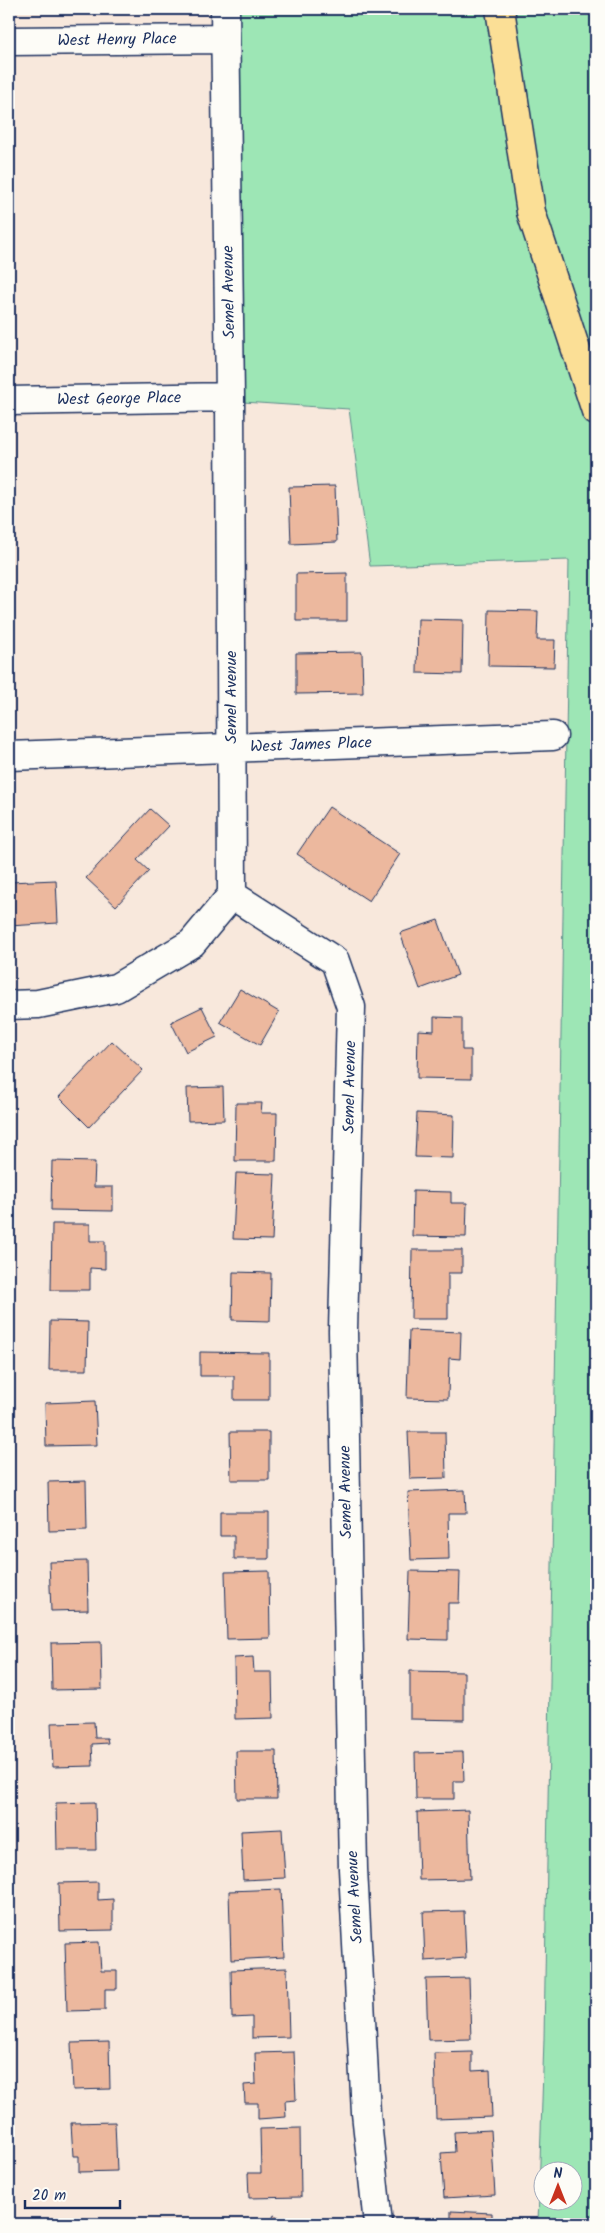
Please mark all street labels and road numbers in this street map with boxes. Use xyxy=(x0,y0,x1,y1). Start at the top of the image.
street label: West Henry Place xyxy=(57,26,177,54)
street label: Semel Avenue xyxy=(216,245,242,339)
street label: West George Place xyxy=(57,385,181,413)
street label: Semel Avenue xyxy=(219,650,244,744)
street label: West James Place xyxy=(250,730,372,760)
street label: Semel Avenue xyxy=(337,1040,363,1134)
street label: Semel Avenue xyxy=(333,1445,359,1539)
street label: Semel Avenue xyxy=(340,1850,370,1944)

